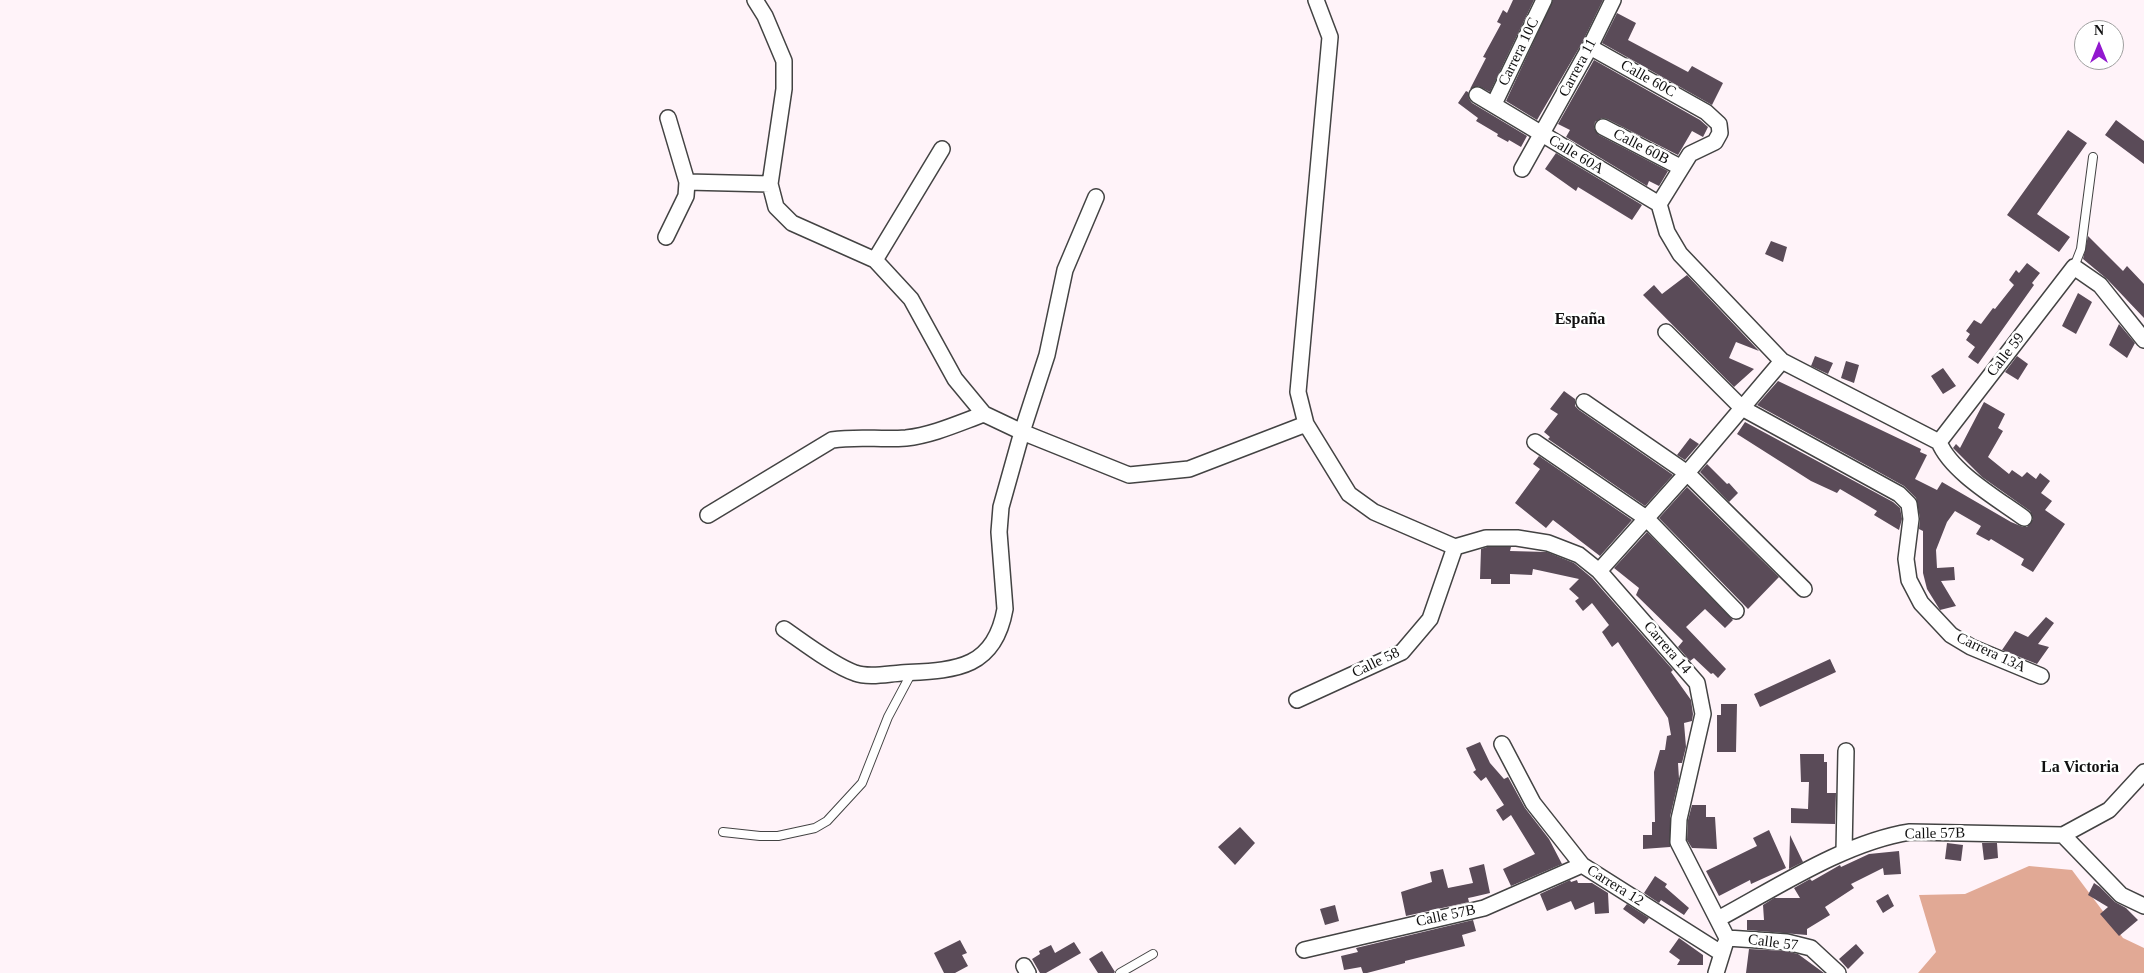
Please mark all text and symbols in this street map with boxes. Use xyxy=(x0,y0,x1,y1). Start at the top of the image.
street label: Carrera 10C xyxy=(1495,15,1543,89)
north arrow xyxy=(2074,20,2124,70)
text: N xyxy=(2094,23,2104,38)
street label: Carrera 11 xyxy=(1555,36,1601,100)
street label: Calle 60C xyxy=(1617,56,1679,102)
street label: Calle 60B xyxy=(1610,125,1672,169)
street label: Calle 60A xyxy=(1545,132,1607,178)
district label: España xyxy=(1555,310,1605,330)
street label: Calle 59 xyxy=(1983,330,2029,380)
street label: Carrera 14 xyxy=(1639,618,1695,678)
street label: Carrera 13A xyxy=(1953,629,2029,677)
street label: Calle 58 xyxy=(1349,644,1403,682)
district label: La Victoria xyxy=(2041,758,2119,778)
street label: Calle 57B xyxy=(1905,824,1965,844)
street label: Carrera 12 xyxy=(1583,861,1647,911)
street label: Calle 57B xyxy=(1415,901,1477,931)
street label: Calle 57 xyxy=(1747,931,1799,955)

